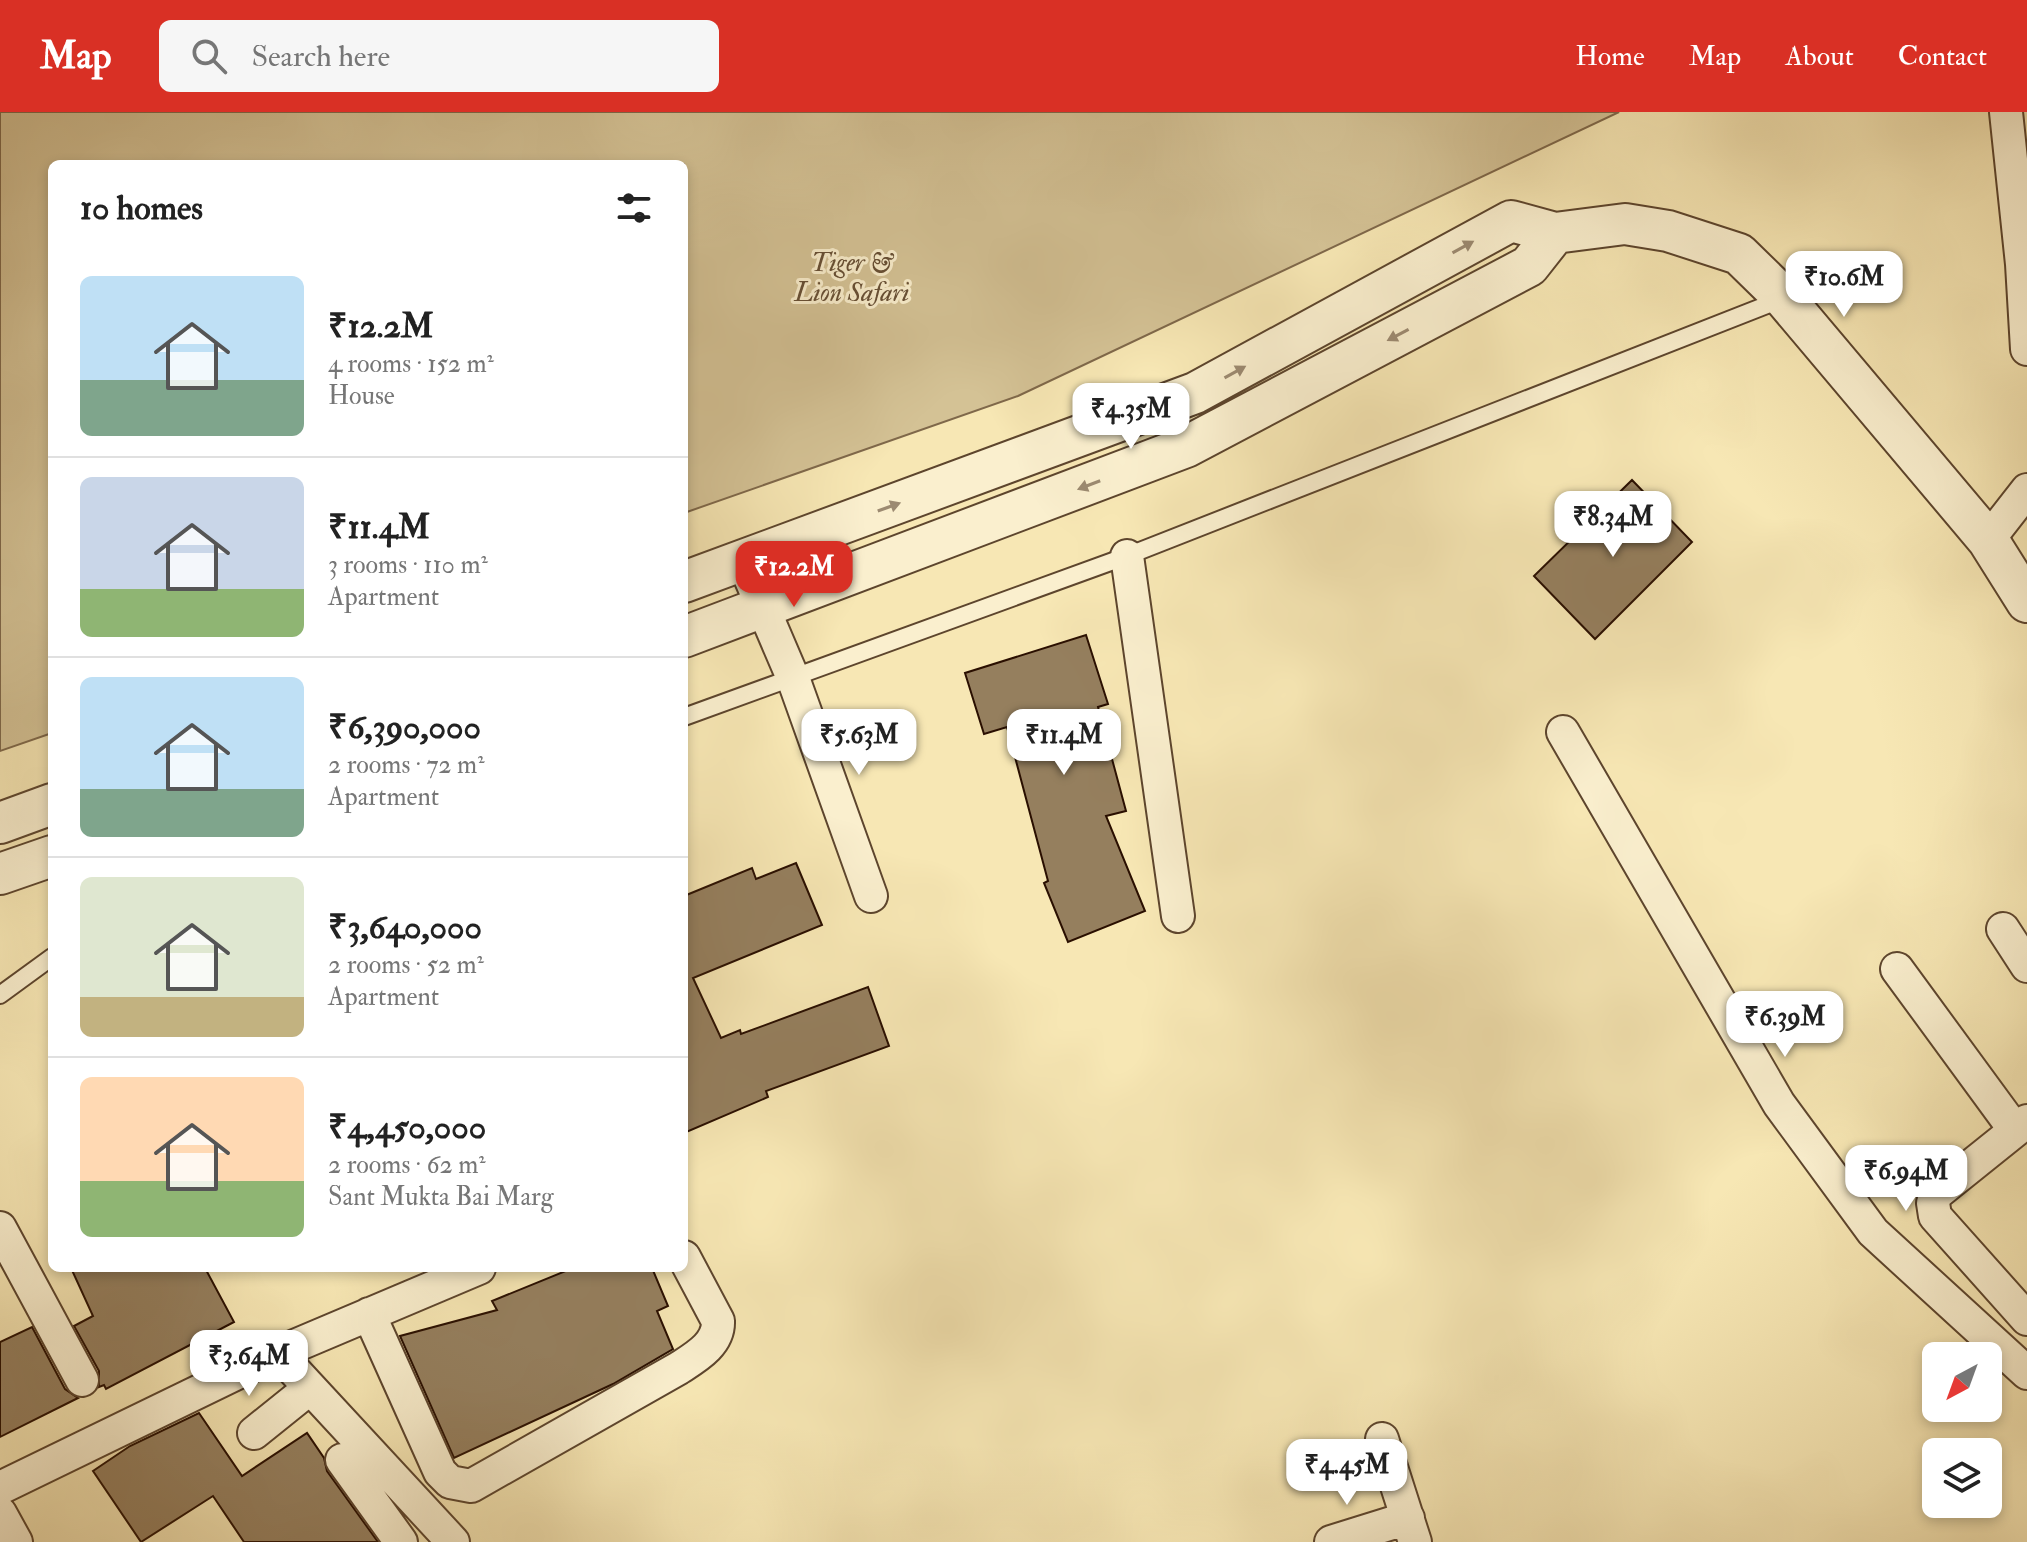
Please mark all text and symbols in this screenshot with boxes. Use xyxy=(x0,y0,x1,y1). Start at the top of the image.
search box xyxy=(159,20,719,92)
text: Map xyxy=(40,32,111,80)
icon: search xyxy=(187,34,231,78)
text: Search here xyxy=(251,38,390,75)
text: Home xyxy=(1575,39,1645,74)
text: Map xyxy=(1689,39,1741,74)
text: About xyxy=(1785,39,1854,74)
text: Contact xyxy=(1898,39,1987,74)
icon: filters xyxy=(612,186,656,230)
text: 10 homes xyxy=(80,187,203,230)
one-way arrow xyxy=(1452,240,1474,254)
park label: Tiger & Lion Safari xyxy=(794,247,909,309)
pin: ₹10.6M xyxy=(1779,251,1909,319)
text: ₹10.6M xyxy=(1804,261,1884,293)
text: ₹12.2M xyxy=(328,305,434,348)
icon: home xyxy=(144,308,240,404)
one-way arrow xyxy=(1387,328,1409,342)
text: 4 rooms · 152 m² xyxy=(328,348,494,380)
one-way arrow xyxy=(1223,365,1246,378)
text: House xyxy=(328,380,395,412)
pin: ₹4.35M xyxy=(1066,383,1196,451)
text: ₹4.35M xyxy=(1090,393,1172,425)
one-way arrow xyxy=(1077,479,1101,492)
pin: ₹8.34M xyxy=(1548,491,1678,559)
one-way arrow xyxy=(877,500,901,513)
text: ₹8.34M xyxy=(1572,501,1654,533)
text: ₹11.4M xyxy=(328,506,430,549)
icon: home xyxy=(144,509,240,605)
pin: ₹12.2M xyxy=(729,541,859,609)
text: 3 rooms · 110 m² xyxy=(328,549,488,581)
text: ₹12.2M xyxy=(754,551,834,583)
text: Apartment xyxy=(328,581,439,613)
text: ₹6,390,000 xyxy=(328,706,481,749)
icon: home xyxy=(144,709,240,805)
pin: ₹5.63M xyxy=(794,709,924,777)
pin: ₹11.4M xyxy=(999,709,1129,777)
text: ₹5.63M xyxy=(819,719,899,751)
text: ₹11.4M xyxy=(1025,719,1103,751)
text: 2 rooms · 72 m² xyxy=(328,749,485,781)
text: Apartment xyxy=(328,781,439,813)
text: ₹3,640,000 xyxy=(328,906,482,949)
icon: home xyxy=(144,909,240,1005)
text: 2 rooms · 52 m² xyxy=(328,949,484,981)
text: Apartment xyxy=(328,981,439,1013)
pin: ₹6.39M xyxy=(1720,991,1850,1059)
text: ₹6.39M xyxy=(1744,1001,1826,1033)
text: ₹4,450,000 xyxy=(328,1106,486,1149)
icon: home xyxy=(144,1109,240,1205)
pin: ₹6.94M xyxy=(1841,1145,1971,1213)
text: 2 rooms · 62 m² xyxy=(328,1149,486,1181)
text: ₹6.94M xyxy=(1863,1155,1949,1187)
text: Sant Mukta Bai Marg xyxy=(328,1181,553,1213)
pin: ₹3.64M xyxy=(184,1330,314,1398)
text: ₹3.64M xyxy=(208,1340,290,1372)
north arrow xyxy=(1922,1342,2002,1422)
map controls xyxy=(1922,1342,2002,1518)
button: layers xyxy=(1922,1438,2002,1518)
pin: ₹4.45M xyxy=(1282,1439,1412,1507)
text: ₹4.45M xyxy=(1304,1449,1390,1481)

